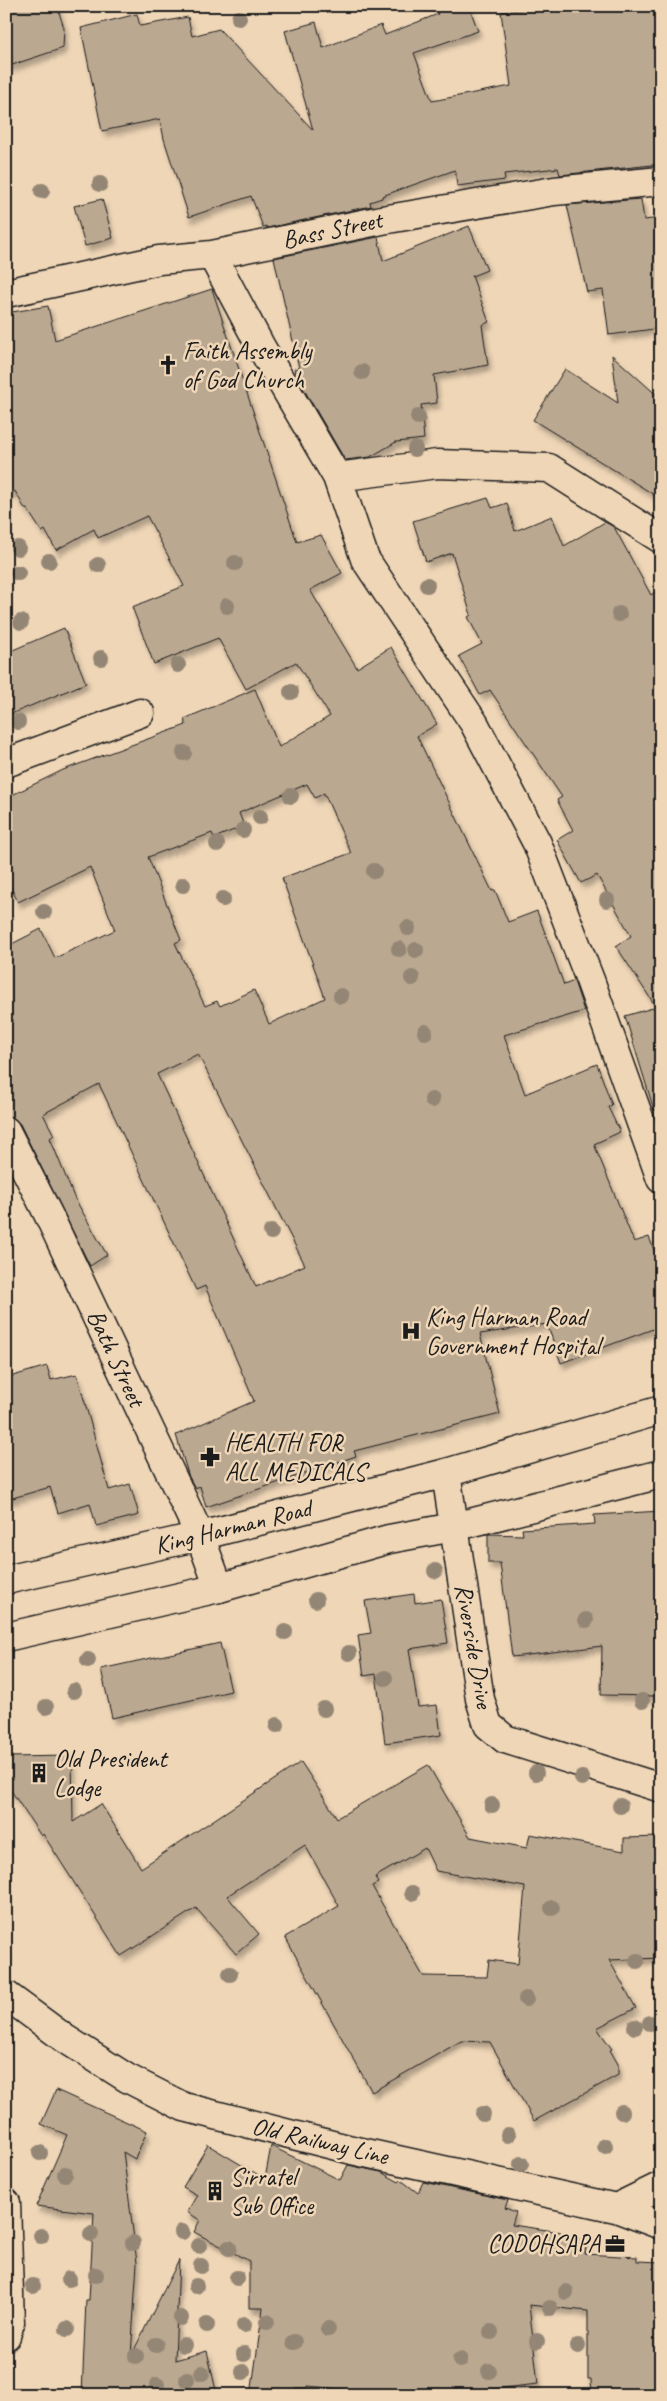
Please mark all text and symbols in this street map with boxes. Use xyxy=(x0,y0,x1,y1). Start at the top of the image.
street label: Bass Street xyxy=(279,203,387,256)
place label: Faith Assembly of God Church xyxy=(183,335,313,396)
church icon: Faith Assembly of God Church xyxy=(157,354,179,376)
place label: King Harman Road Government Hospital xyxy=(426,1301,605,1362)
street label: Bath Street xyxy=(80,1304,154,1414)
hospital icon: King Harman Road Government Hospital xyxy=(400,1320,422,1342)
place label: HEALTH FOR ALL MEDICALS xyxy=(225,1427,370,1488)
pharmacy icon: HEALTH FOR ALL MEDICALS xyxy=(199,1446,221,1468)
street label: King Harman Road xyxy=(151,1491,318,1562)
street label: Riverside Drive xyxy=(447,1581,501,1712)
place label: Old President Lodge xyxy=(54,1743,169,1804)
building icon: Old President Lodge xyxy=(28,1762,50,1784)
street label: Old Railway Line xyxy=(249,2110,393,2173)
place label: Sirratel Sub Office xyxy=(230,2161,315,2222)
building icon: Sirratel Sub Office xyxy=(204,2180,226,2202)
place label: CODOHSAPA xyxy=(488,2228,601,2260)
office icon: CODOHSAPA xyxy=(604,2233,626,2255)

